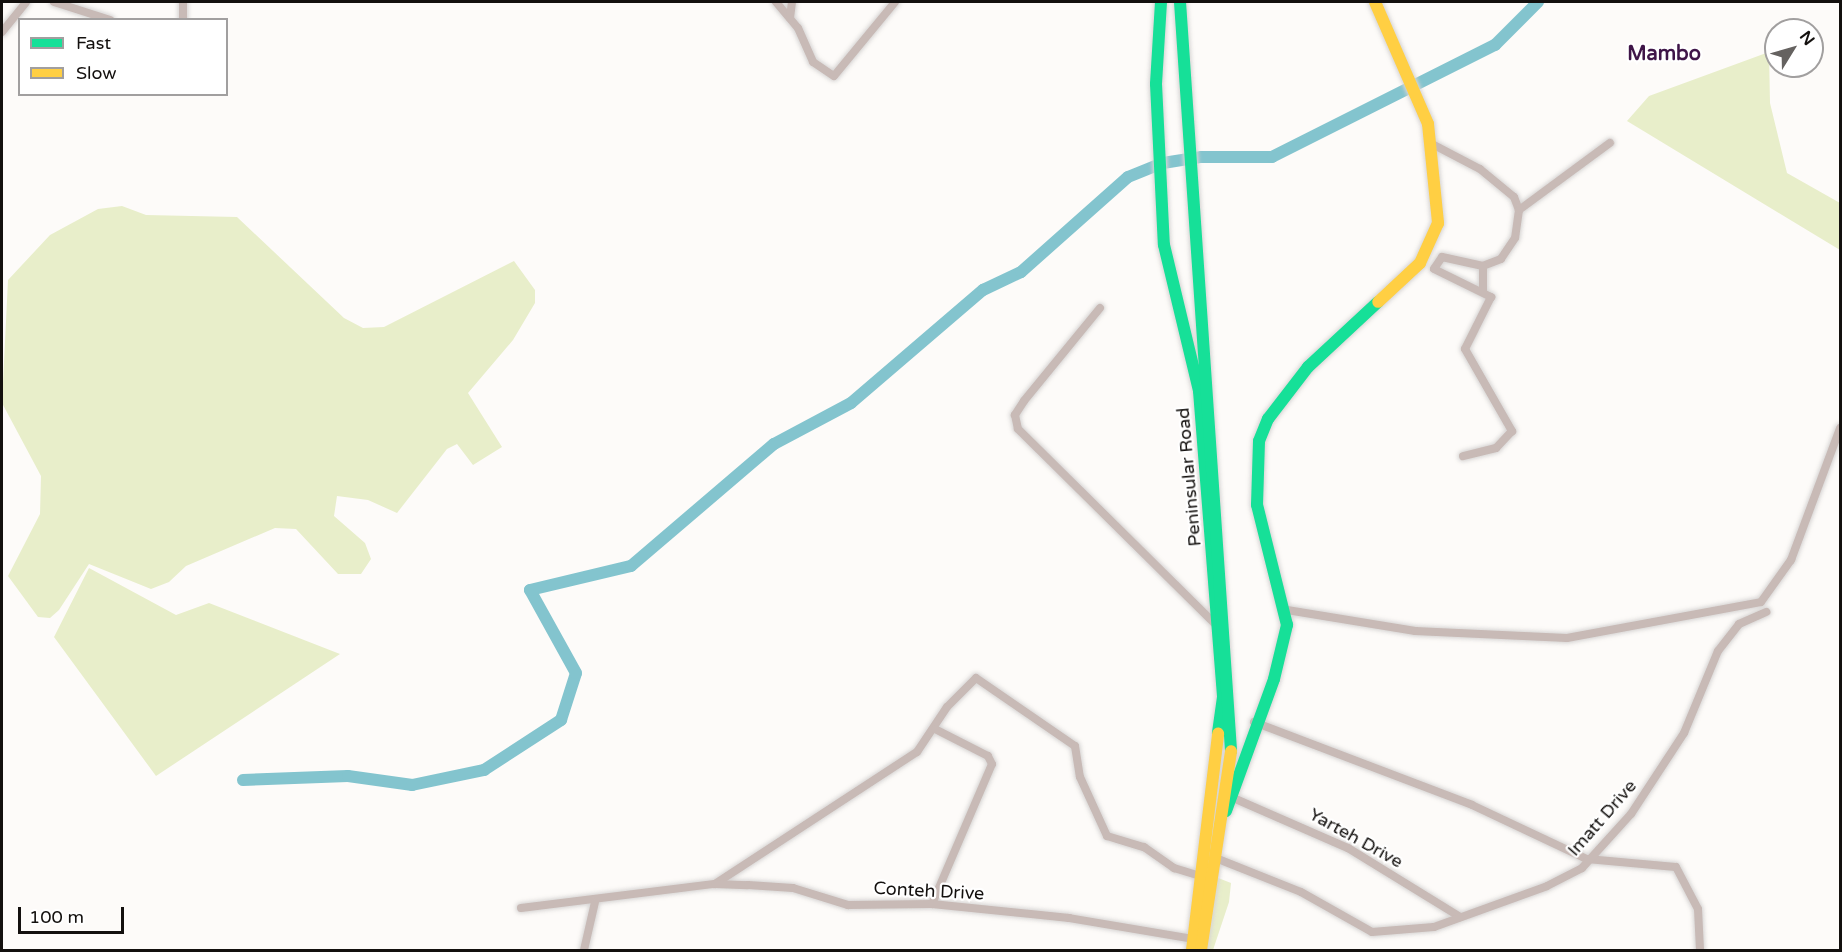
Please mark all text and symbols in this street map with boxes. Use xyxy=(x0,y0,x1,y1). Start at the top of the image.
legend xyxy=(18,18,228,96)
north arrow xyxy=(1764,18,1824,78)
text: N xyxy=(1795,27,1819,50)
text: Fast xyxy=(76,32,111,54)
district label: Mambo xyxy=(1627,42,1701,66)
text: Slow xyxy=(76,62,117,84)
street label: Peninsular Road xyxy=(1172,407,1206,547)
street label: Imatt Drive xyxy=(1563,775,1641,861)
street label: Yarteh Drive xyxy=(1305,803,1407,873)
street label: Conteh Drive xyxy=(873,877,985,905)
scale bar xyxy=(21,895,128,933)
text: 100 m xyxy=(29,906,84,928)

